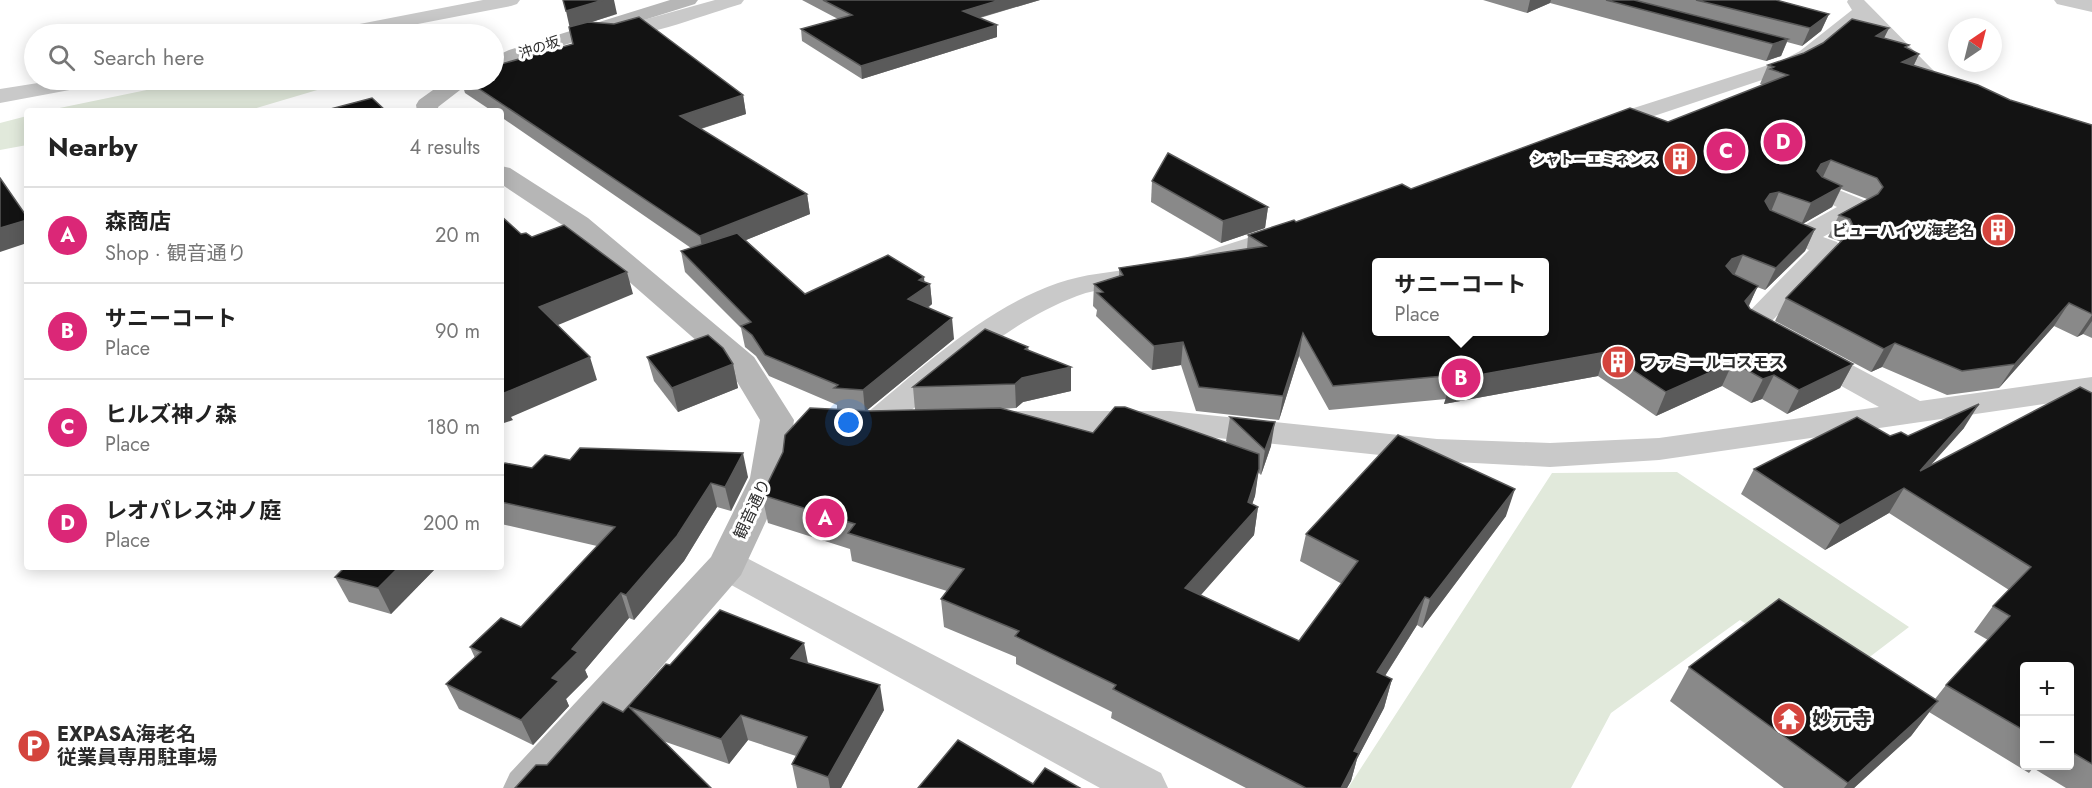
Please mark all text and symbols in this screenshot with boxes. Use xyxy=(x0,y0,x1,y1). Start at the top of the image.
north arrow xyxy=(1948,18,2002,72)
search box xyxy=(24,24,504,90)
street label: 沖の坂 xyxy=(516,31,562,63)
icon: search xyxy=(45,41,78,74)
text: Search here xyxy=(93,41,204,73)
pin: D xyxy=(1764,120,1802,164)
text: Nearby xyxy=(48,128,137,166)
pin: C xyxy=(1706,128,1746,174)
text: 4 results xyxy=(409,133,480,162)
building icon: シャトーエミネンス xyxy=(1662,141,1698,177)
place label: シャトーエミネンス xyxy=(1531,149,1657,169)
text: 森商店 xyxy=(105,205,171,237)
building icon: ビューハイツ海老名 xyxy=(1980,212,2016,248)
place label: ビューハイツ海老名 xyxy=(1832,219,1975,242)
text: A xyxy=(60,221,75,250)
text: 20 m xyxy=(435,221,480,250)
text: Shop · 観音通り xyxy=(105,239,247,268)
popup xyxy=(1372,258,1549,336)
text: サニーコート xyxy=(1394,268,1527,300)
text: Place xyxy=(1394,300,1440,329)
text: サニーコート xyxy=(105,302,237,334)
text: B xyxy=(61,317,74,346)
text: 90 m xyxy=(435,317,480,346)
text: Place xyxy=(105,334,150,363)
building icon: ファミールコスモス xyxy=(1600,344,1636,380)
place label: ファミールコスモス xyxy=(1641,351,1785,374)
pin: B xyxy=(1442,356,1480,400)
text: ヒルズ神ノ森 xyxy=(105,398,237,430)
your location xyxy=(834,408,863,437)
text: C xyxy=(60,413,75,442)
text: 180 m xyxy=(426,413,480,442)
text: Place xyxy=(105,430,150,459)
street label: 観音通り xyxy=(728,475,776,543)
text: レオパレス沖ノ庭 xyxy=(105,494,281,526)
pin: A xyxy=(806,496,844,540)
text: D xyxy=(60,509,75,538)
text: 200 m xyxy=(423,509,480,538)
text: Place xyxy=(105,526,150,555)
map controls xyxy=(2020,662,2074,770)
button: + xyxy=(2020,662,2074,716)
temple icon: 妙元寺 xyxy=(1771,701,1807,737)
place label: 妙元寺 xyxy=(1812,705,1872,734)
button: − xyxy=(2020,716,2074,770)
place label: EXPASA海老名 従業員専用駐車場 xyxy=(57,720,217,772)
parking icon: EXPASA海老名 従業員専用駐車場 xyxy=(16,728,52,764)

